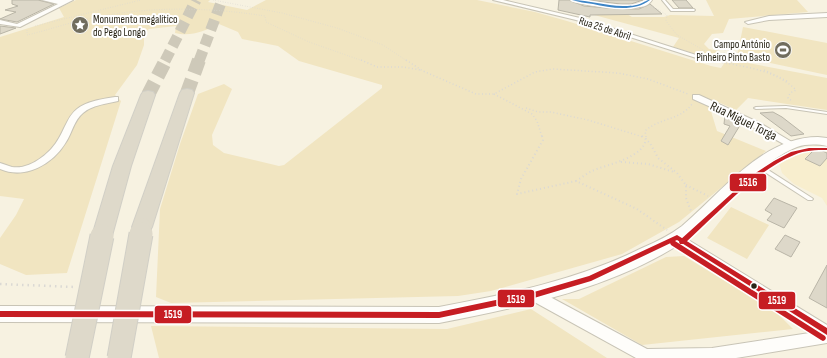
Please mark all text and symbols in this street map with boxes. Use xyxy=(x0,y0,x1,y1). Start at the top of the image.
place label: Monumento megalítico do Pego Longo xyxy=(93,13,178,39)
street label: Rua 25 de Abril xyxy=(577,14,632,43)
place icon: Monumento megalítico do Pego Longo xyxy=(70,15,90,35)
place label: Campo António Pinheiro Pinto Basto xyxy=(696,38,770,64)
sports icon: Campo António Pinheiro Pinto Basto xyxy=(773,40,793,60)
street label: Rua Miguel Torga xyxy=(708,98,780,144)
line badge: 1516 xyxy=(729,173,767,192)
text: 1516 xyxy=(739,176,757,189)
unlabelled marker xyxy=(749,281,759,291)
line badge: 1519 xyxy=(497,289,535,308)
line badge: 1519 xyxy=(758,291,796,310)
text: 1519 xyxy=(507,293,525,306)
text: 1519 xyxy=(768,294,786,307)
line badge: 1519 xyxy=(154,305,192,324)
text: 1519 xyxy=(164,308,182,321)

